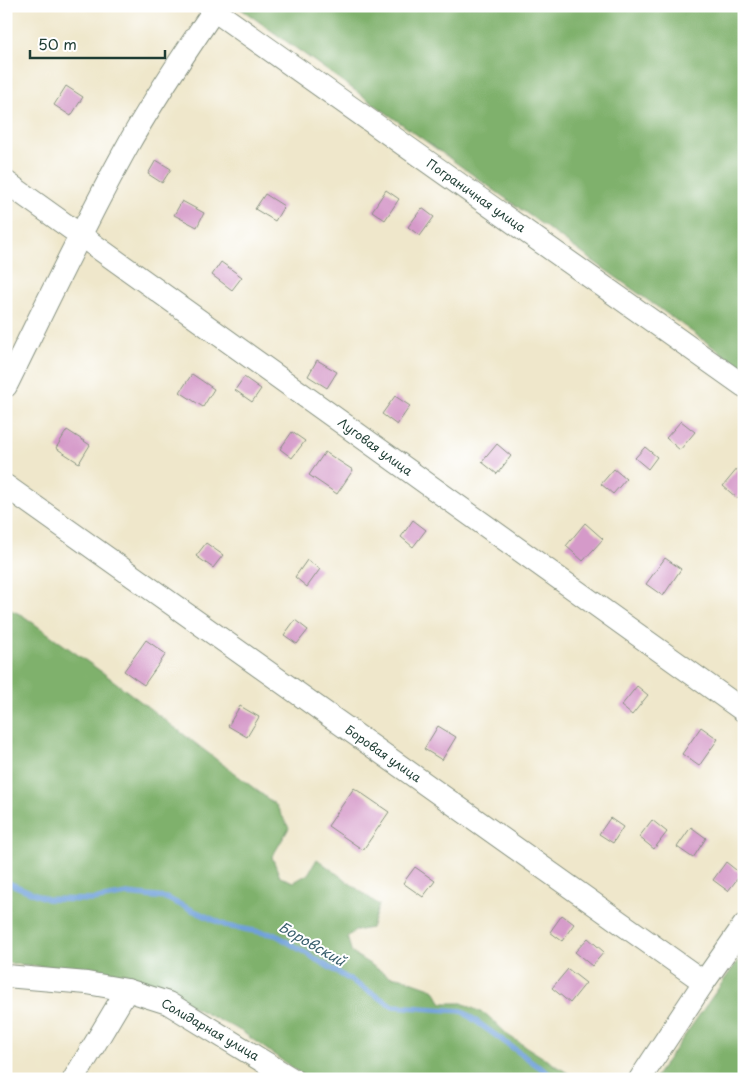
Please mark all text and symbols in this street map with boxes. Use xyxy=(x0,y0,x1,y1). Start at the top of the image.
scale bar xyxy=(30,28,165,60)
text: 50 m xyxy=(38,32,77,55)
street label: Пограничная улица xyxy=(423,154,530,236)
street label: Луговая улица xyxy=(335,413,417,480)
street label: Боровая улица xyxy=(342,720,426,786)
water label: Боровский xyxy=(275,916,351,972)
street label: Солидарная улица xyxy=(158,994,263,1065)

